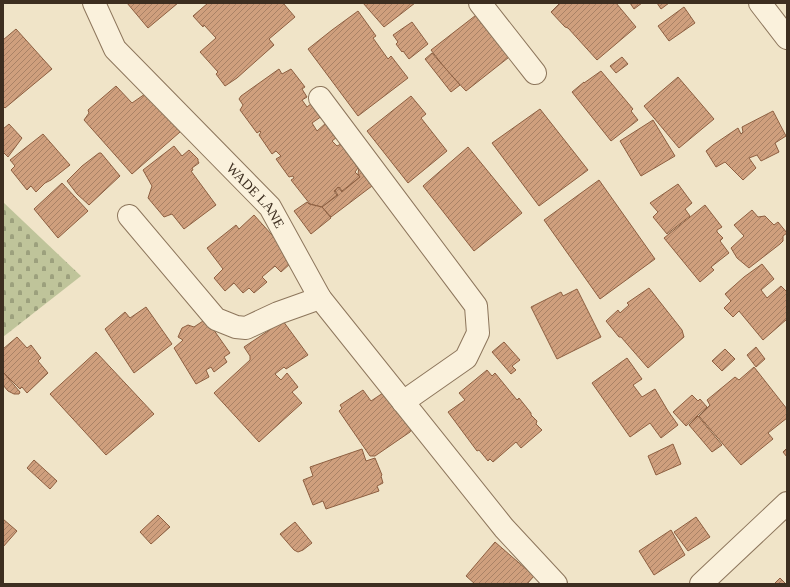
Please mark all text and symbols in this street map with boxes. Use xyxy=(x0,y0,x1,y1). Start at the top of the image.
street label: WADE LANE xyxy=(224,160,288,231)

